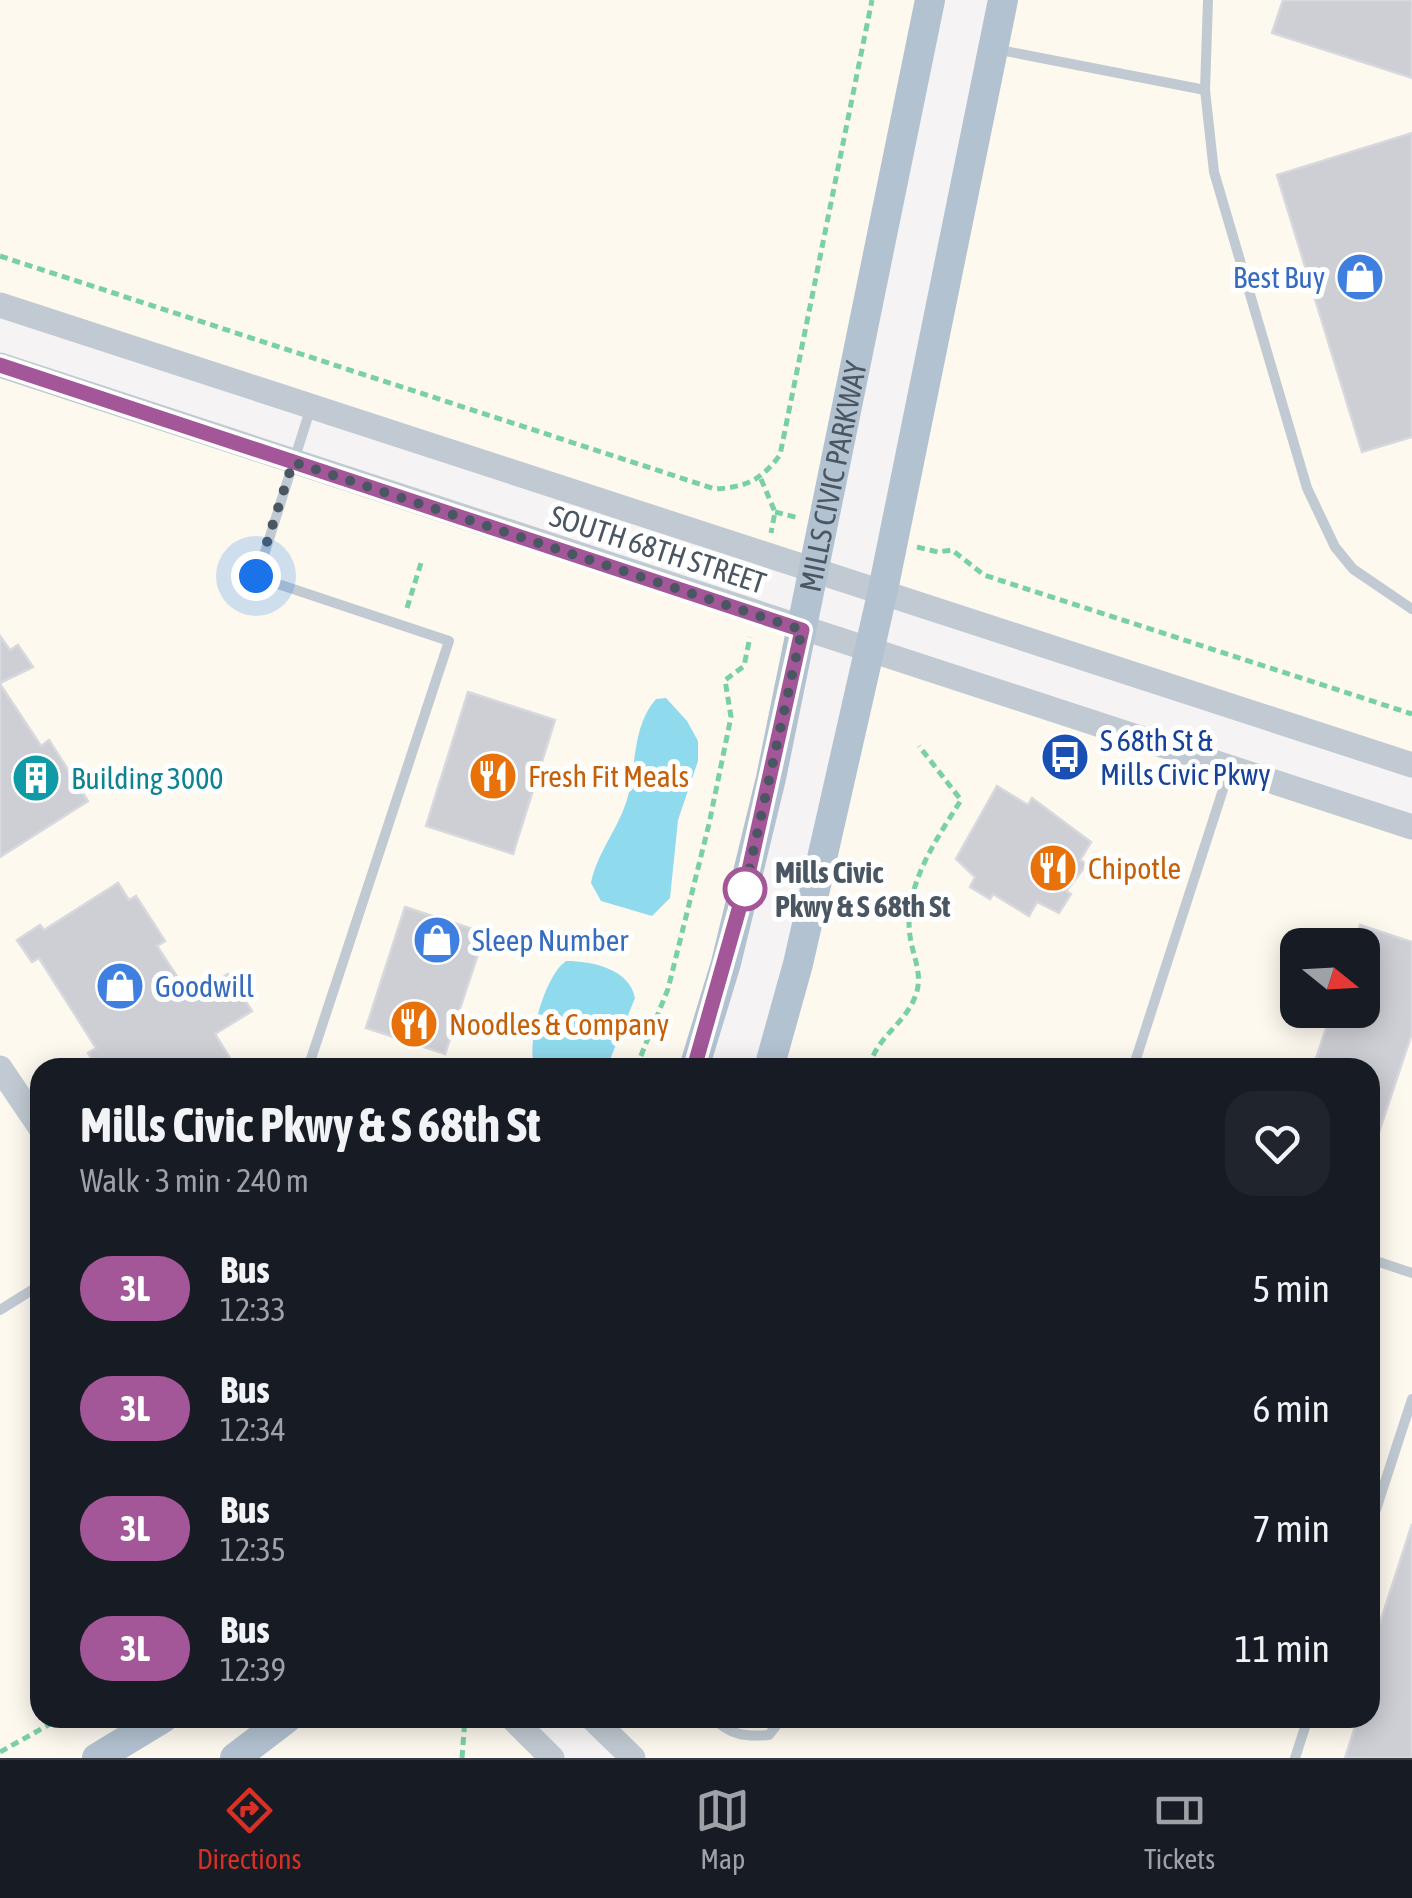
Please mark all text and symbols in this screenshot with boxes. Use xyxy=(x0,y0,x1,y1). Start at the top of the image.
shop icon: Best Buy xyxy=(1334,251,1386,303)
place label: Best Buy xyxy=(1233,260,1325,294)
street label: MILLS CIVIC PARKWAY xyxy=(793,357,873,595)
street label: SOUTH 68TH STREET xyxy=(546,498,770,600)
your location xyxy=(231,551,281,601)
place label: S 68th St & Mills Civic Pkwy xyxy=(1100,723,1271,791)
bus stop icon: S 68th St & Mills Civic Pkwy xyxy=(1039,731,1091,783)
restaurant icon: Fresh Fit Meals xyxy=(467,750,519,802)
building icon: Building 3000 xyxy=(10,752,62,804)
place label: Fresh Fit Meals xyxy=(528,759,689,793)
place label: Building 3000 xyxy=(71,761,223,795)
restaurant icon: Chipotle xyxy=(1027,842,1079,894)
place label: Chipotle xyxy=(1088,851,1181,885)
place label: Mills Civic Pkwy & S 68th St xyxy=(775,855,951,923)
marker: Mills Civic Pkwy & S 68th St xyxy=(724,868,766,910)
shop icon: Sleep Number xyxy=(411,914,463,966)
place label: Sleep Number xyxy=(472,923,629,957)
north arrow xyxy=(1280,928,1380,1028)
map controls xyxy=(1280,928,1380,1028)
shop icon: Goodwill xyxy=(94,960,146,1012)
place label: Goodwill xyxy=(155,969,254,1003)
restaurant icon: Noodles & Company xyxy=(388,998,440,1050)
place label: Noodles & Company xyxy=(449,1007,669,1041)
button: heart xyxy=(1225,1091,1330,1196)
text: Mills Civic Pkwy & S 68th St xyxy=(80,1097,541,1152)
text: Walk · 3 min · 240 m xyxy=(80,1162,309,1199)
text: Bus xyxy=(220,1248,270,1291)
text: 5 min xyxy=(1252,1267,1330,1310)
text: 3L xyxy=(120,1268,150,1308)
text: 12:33 xyxy=(220,1291,286,1328)
text: Bus xyxy=(220,1368,270,1411)
text: 6 min xyxy=(1252,1387,1330,1430)
text: 3L xyxy=(120,1388,150,1428)
text: 12:34 xyxy=(220,1411,286,1448)
text: Bus xyxy=(220,1488,270,1531)
text: 7 min xyxy=(1252,1507,1330,1550)
text: 3L xyxy=(120,1508,150,1548)
text: 12:35 xyxy=(220,1531,286,1568)
text: Bus xyxy=(220,1608,270,1651)
text: 11 min xyxy=(1235,1627,1330,1670)
text: 3L xyxy=(120,1628,150,1668)
text: 12:39 xyxy=(220,1651,286,1688)
tab: Directions xyxy=(197,1783,301,1875)
tab: Map xyxy=(695,1783,750,1875)
tab: Tickets xyxy=(1144,1783,1215,1875)

